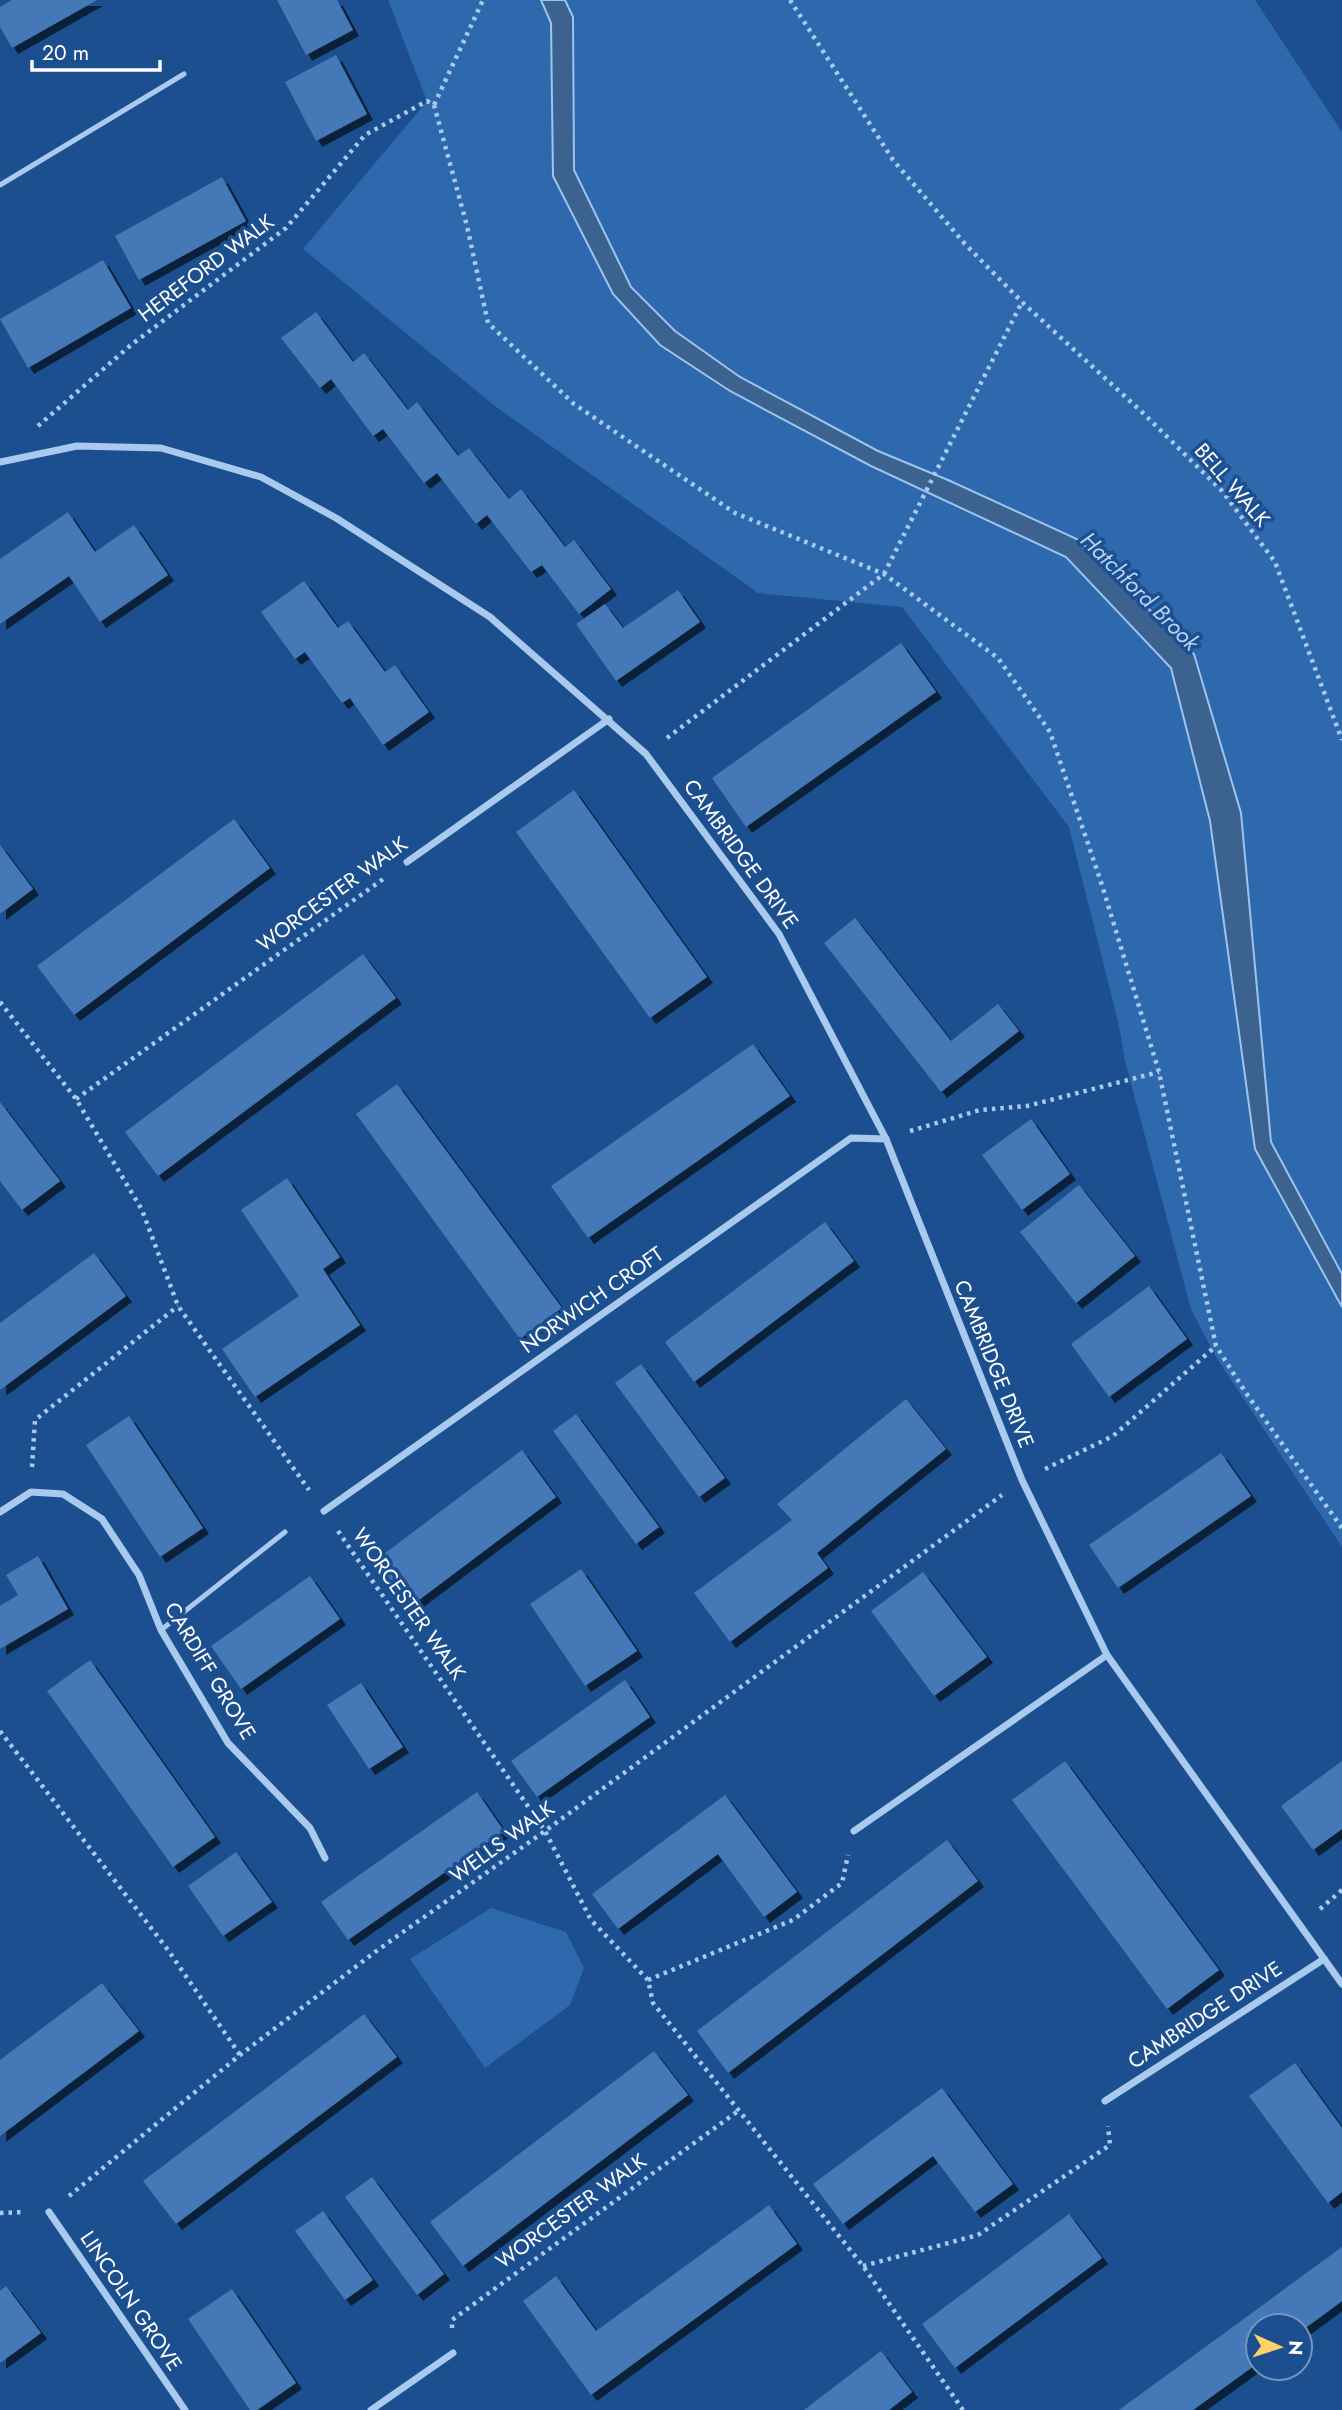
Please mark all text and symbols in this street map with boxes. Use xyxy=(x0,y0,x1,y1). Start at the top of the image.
scale bar xyxy=(32,28,159,72)
text: 20 m xyxy=(42,38,89,68)
street label: HEREFORD WALK xyxy=(132,207,280,329)
street label: BELL WALK xyxy=(1187,437,1277,534)
water label: Hatchford Brook xyxy=(1073,524,1208,659)
street label: CAMBRIDGE DRIVE xyxy=(676,773,806,935)
street label: WORCESTER WALK xyxy=(251,829,414,959)
street label: NORWICH CROFT xyxy=(514,1239,670,1361)
street label: CAMBRIDGE DRIVE xyxy=(947,1276,1041,1452)
street label: WORCESTER WALK xyxy=(345,1522,473,1686)
street label: CARDIFF GROVE xyxy=(157,1596,263,1746)
street label: WELLS WALK xyxy=(443,1794,561,1890)
street label: CAMBRIDGE DRIVE xyxy=(1122,1954,1288,2076)
street label: WORCESTER WALK xyxy=(490,2146,653,2276)
street label: LINCOLN GROVE xyxy=(73,2225,189,2377)
north arrow xyxy=(1244,2312,1314,2382)
text: N xyxy=(1282,2340,1309,2356)

